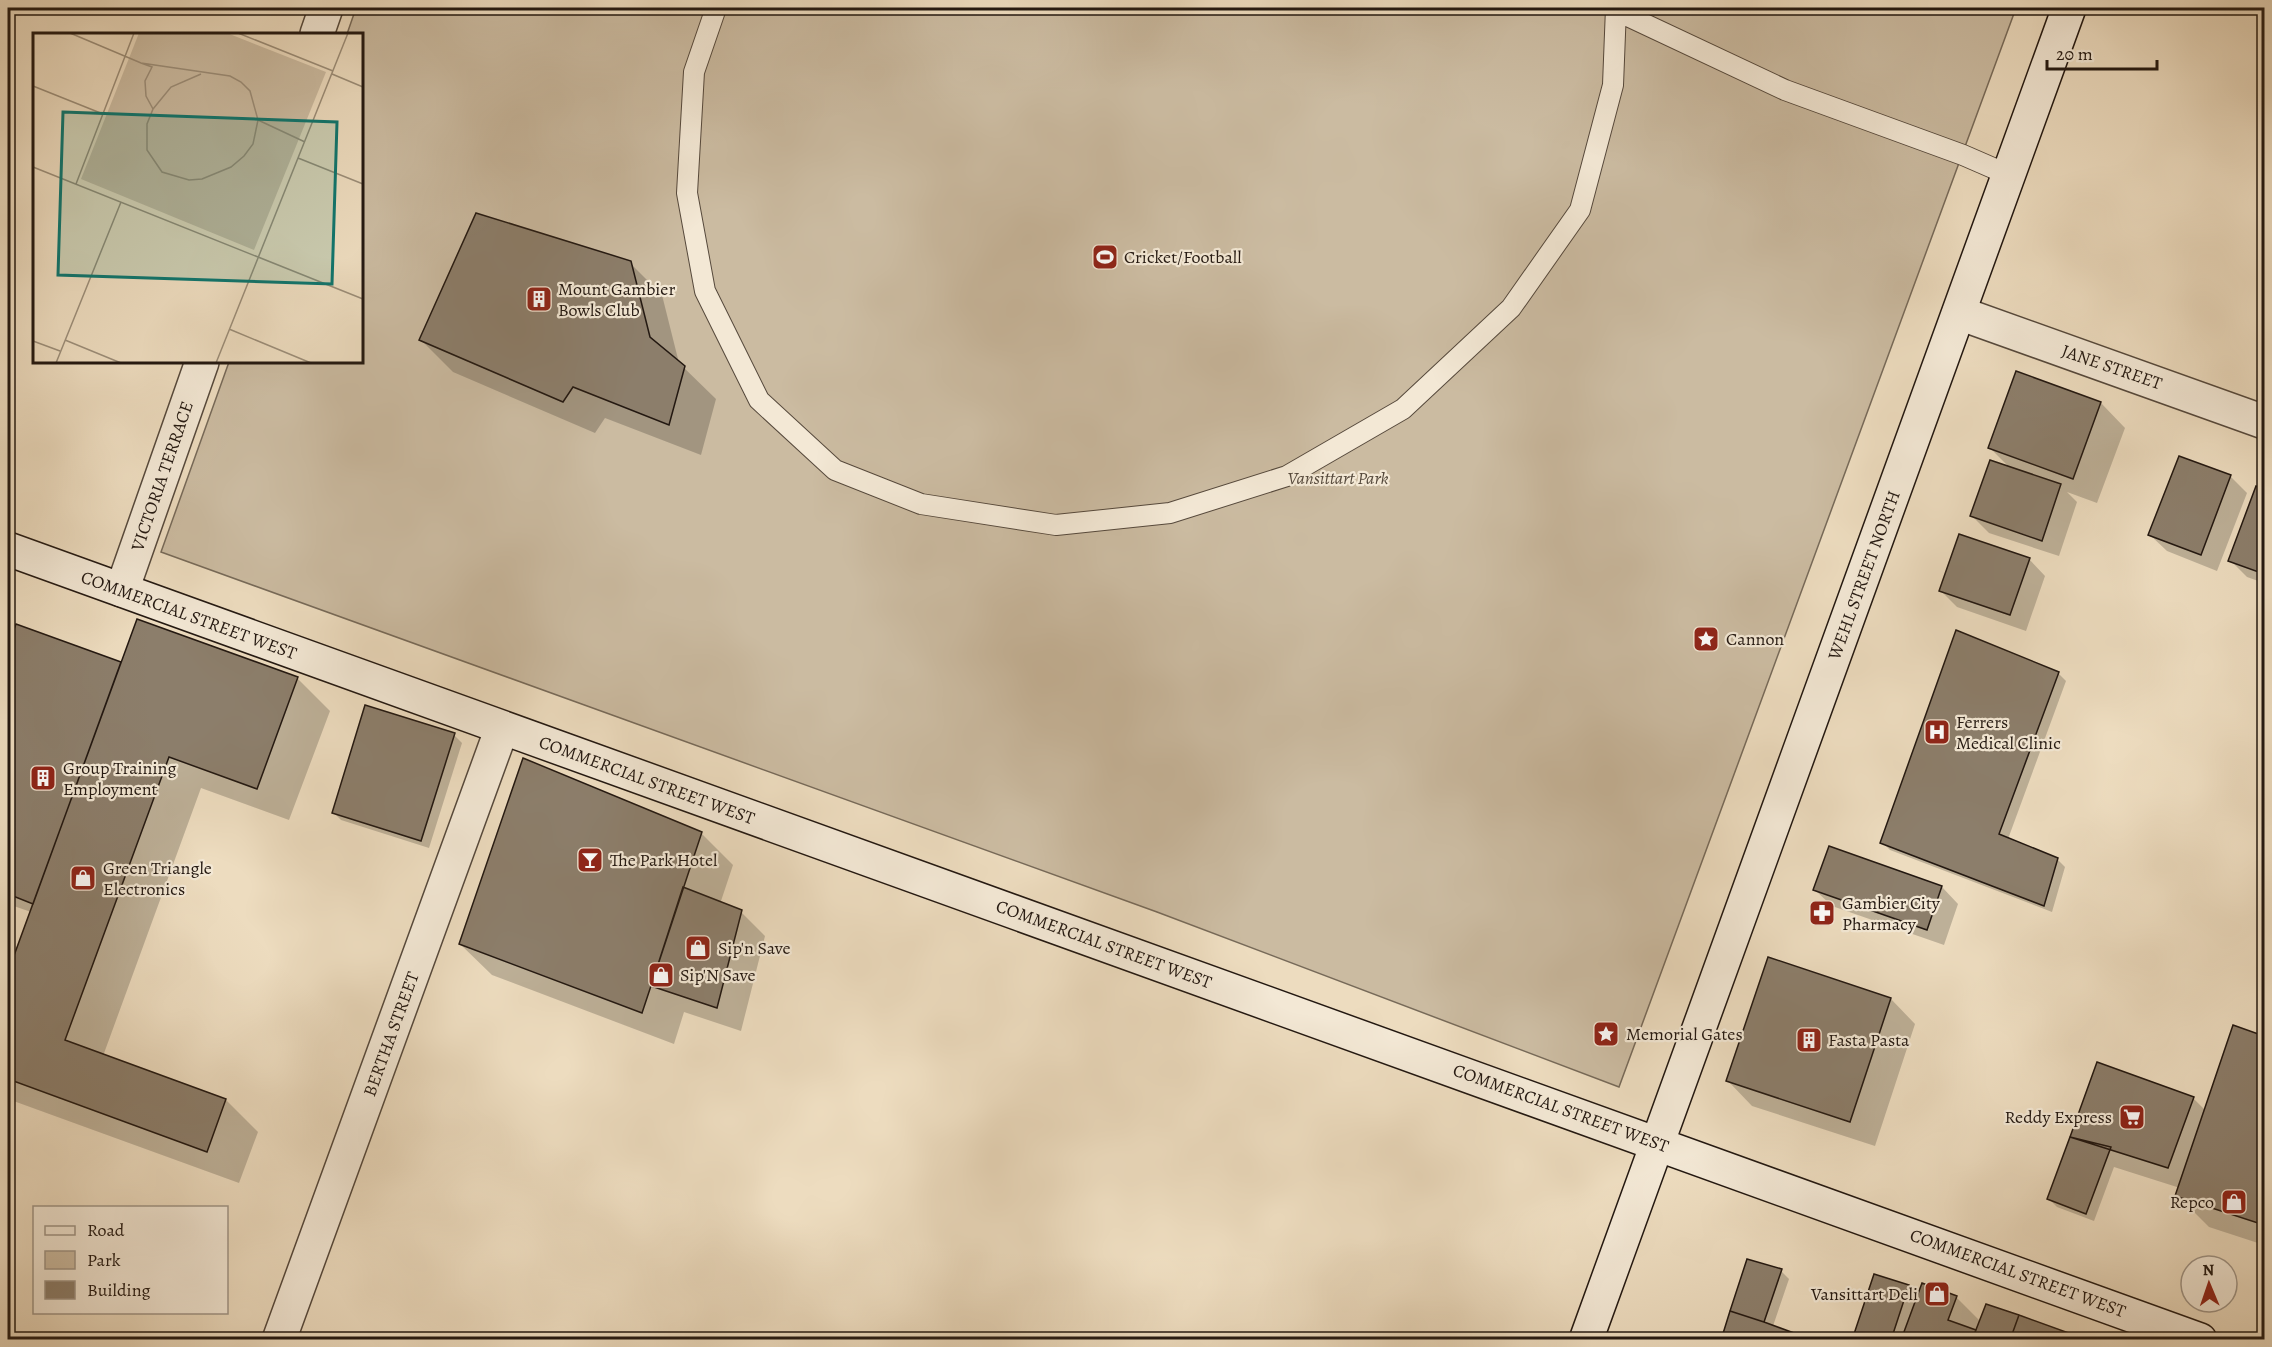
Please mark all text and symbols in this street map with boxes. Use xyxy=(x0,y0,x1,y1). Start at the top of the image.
inset map xyxy=(33,33,363,363)
scale bar xyxy=(2047,33,2156,71)
text: 20 m xyxy=(2056,42,2093,66)
sports icon: Cricket/Football xyxy=(1090,242,1120,272)
place label: Cricket/Football xyxy=(1124,245,1242,269)
place label: Mount Gambier Bowls Club xyxy=(558,277,675,322)
building icon: Mount Gambier Bowls Club xyxy=(524,284,554,314)
street label: JANE STREET xyxy=(2059,339,2166,395)
street label: VICTORIA TERRACE xyxy=(125,398,199,555)
park label: Vansittart Park xyxy=(1287,466,1389,490)
street label: WEHL STREET NORTH xyxy=(1822,487,1906,664)
street label: COMMERCIAL STREET WEST xyxy=(78,565,300,665)
place icon: Cannon xyxy=(1691,624,1721,654)
place label: Cannon xyxy=(1726,627,1784,651)
place label: Ferrers Medical Clinic xyxy=(1956,710,2061,755)
hospital icon: Ferrers Medical Clinic xyxy=(1922,717,1952,747)
street label: COMMERCIAL STREET WEST xyxy=(536,730,758,830)
place label: Group Training Employment xyxy=(63,756,176,801)
building icon: Group Training Employment xyxy=(28,763,58,793)
bar icon: The Park Hotel xyxy=(575,845,605,875)
place label: The Park Hotel xyxy=(610,848,718,872)
place label: Green Triangle Electronics xyxy=(103,856,212,901)
shop icon: Green Triangle Electronics xyxy=(68,863,98,893)
place label: Gambier City Pharmacy xyxy=(1842,891,1941,936)
street label: COMMERCIAL STREET WEST xyxy=(993,894,1215,994)
pharmacy icon: Gambier City Pharmacy xyxy=(1807,898,1837,928)
shop icon: Sip'n Save xyxy=(683,933,713,963)
place label: Sip'n Save xyxy=(718,936,790,960)
shop icon: Sip'N Save xyxy=(646,960,676,990)
place label: Sip'N Save xyxy=(680,963,756,987)
street label: BERTHA STREET xyxy=(357,968,425,1100)
place icon: Memorial Gates xyxy=(1591,1019,1621,1049)
place label: Memorial Gates xyxy=(1626,1022,1743,1046)
building icon: Fasta Pasta xyxy=(1794,1025,1824,1055)
place label: Fasta Pasta xyxy=(1828,1028,1910,1052)
street label: COMMERCIAL STREET WEST xyxy=(1450,1058,1672,1158)
supermarket icon: Reddy Express xyxy=(2117,1102,2147,1132)
place label: Reddy Express xyxy=(2005,1105,2112,1129)
shop icon: Repco xyxy=(2219,1187,2249,1217)
place label: Repco xyxy=(2170,1190,2214,1214)
legend xyxy=(33,1206,228,1314)
text: Road xyxy=(87,1218,125,1242)
street label: COMMERCIAL STREET WEST xyxy=(1907,1223,2129,1323)
text: Park xyxy=(87,1248,121,1272)
north arrow xyxy=(2179,1254,2239,1314)
text: N xyxy=(2202,1259,2215,1281)
text: Building xyxy=(87,1278,151,1302)
shop icon: Vansittart Deli xyxy=(1922,1279,1952,1309)
place label: Vansittart Deli xyxy=(1810,1282,1918,1306)

